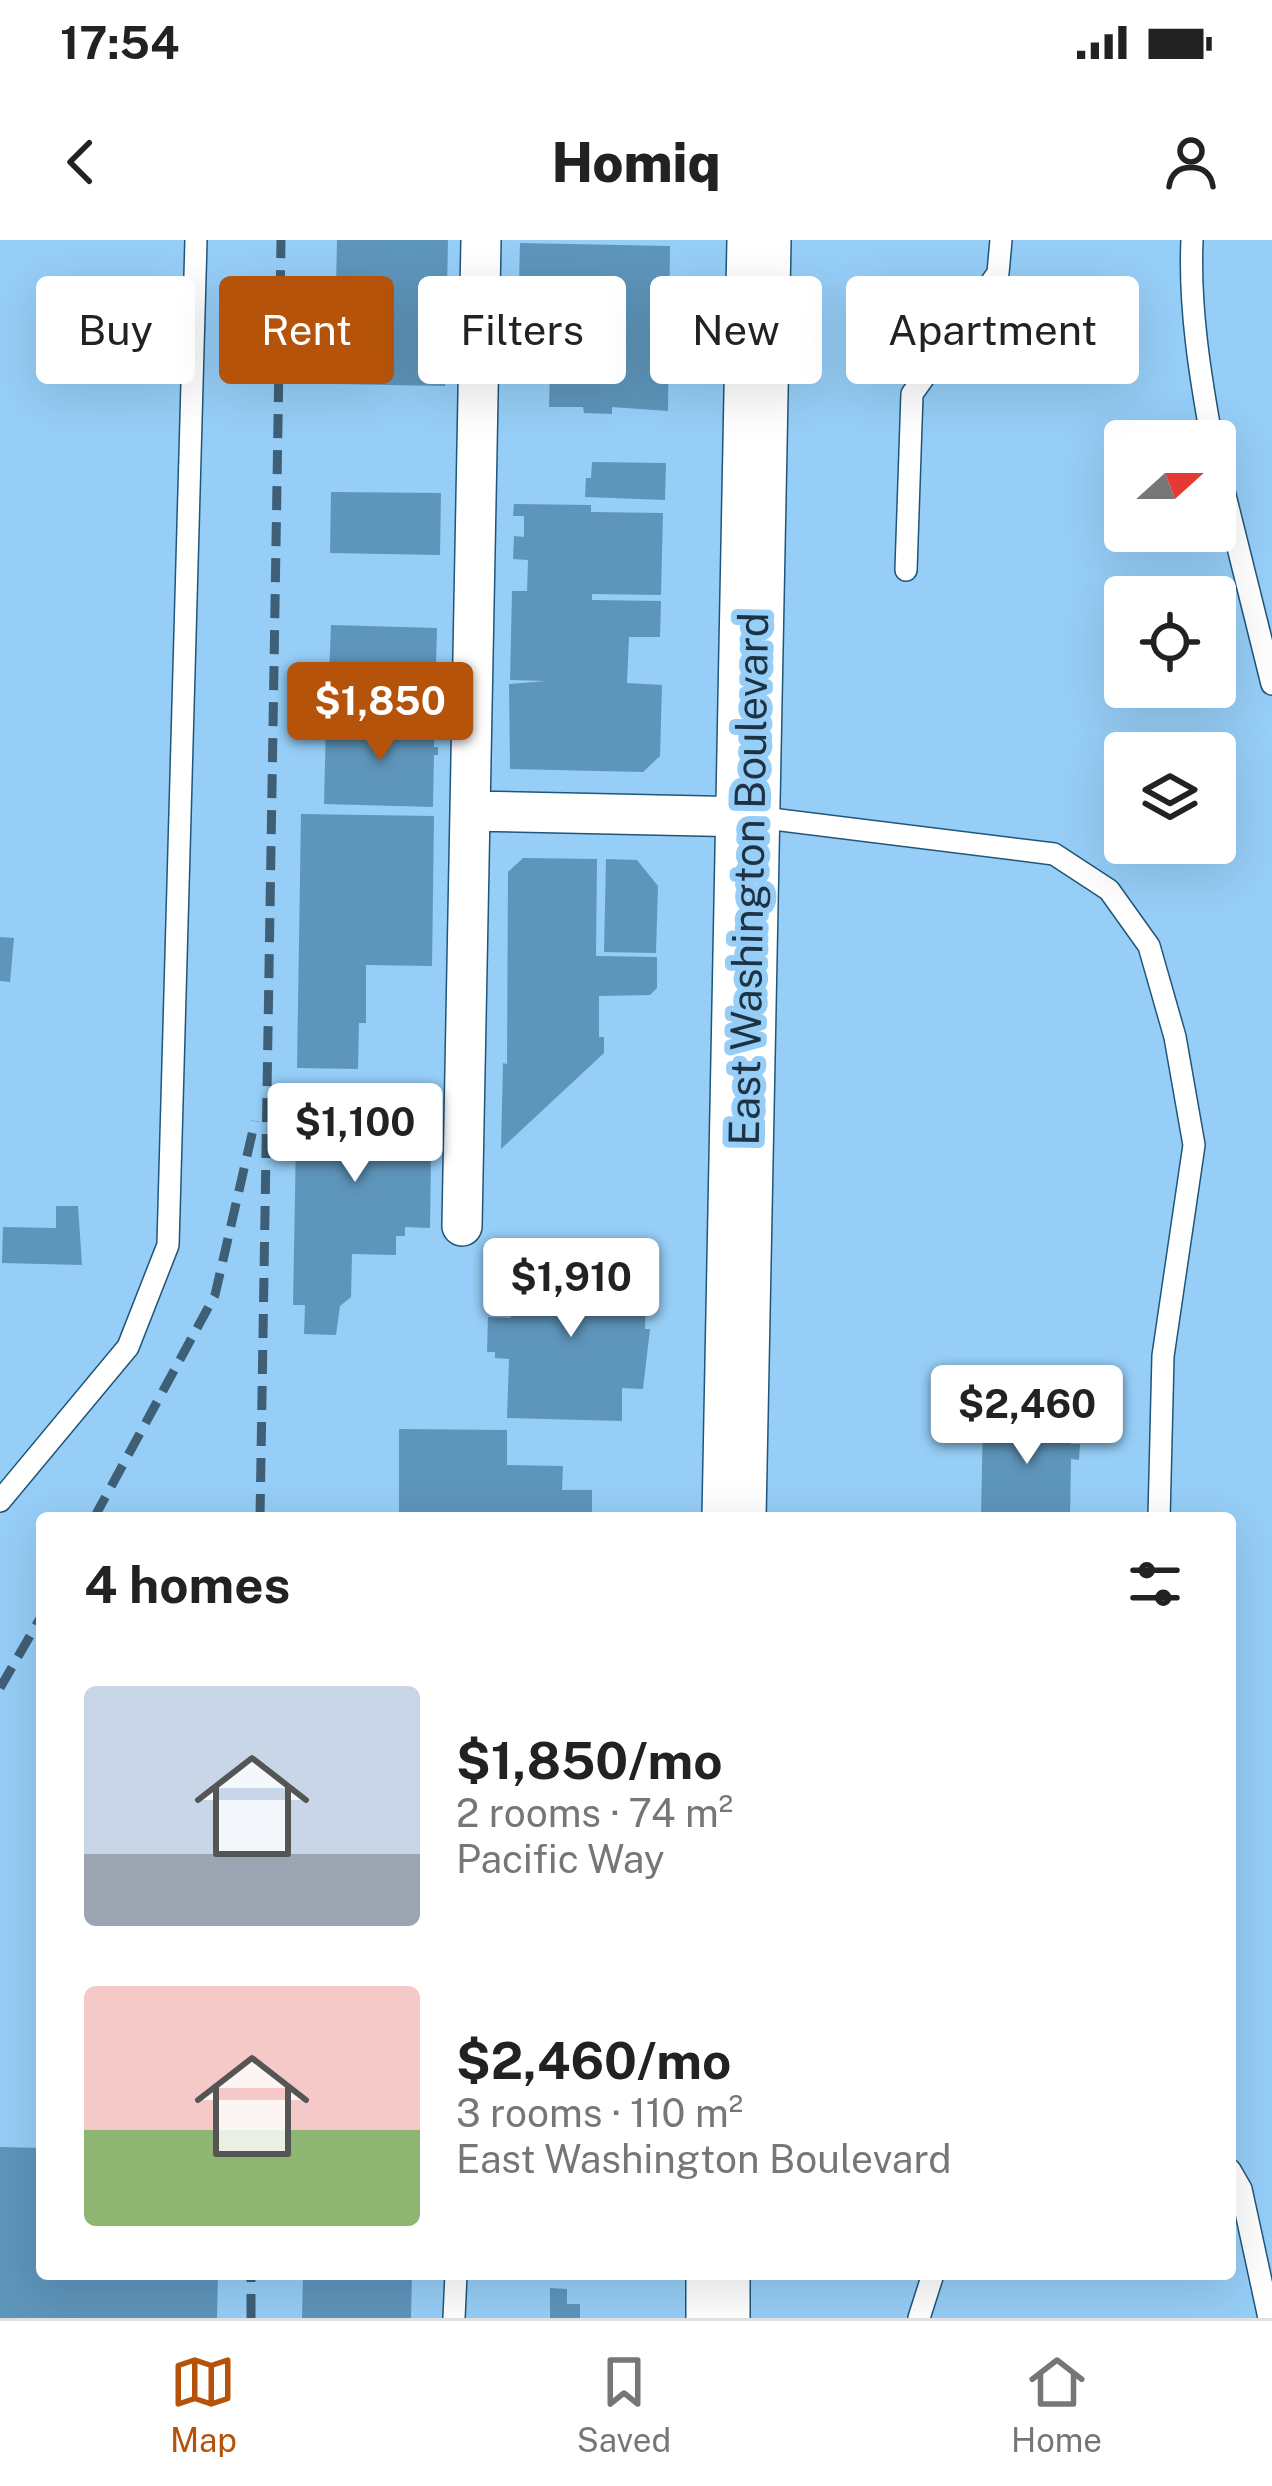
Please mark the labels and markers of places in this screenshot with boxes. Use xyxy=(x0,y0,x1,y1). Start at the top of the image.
pin: $1,850 xyxy=(282,662,478,764)
pin: $1,100 xyxy=(257,1083,453,1185)
pin: $1,910 xyxy=(473,1238,669,1340)
pin: $2,460 xyxy=(929,1365,1125,1467)

